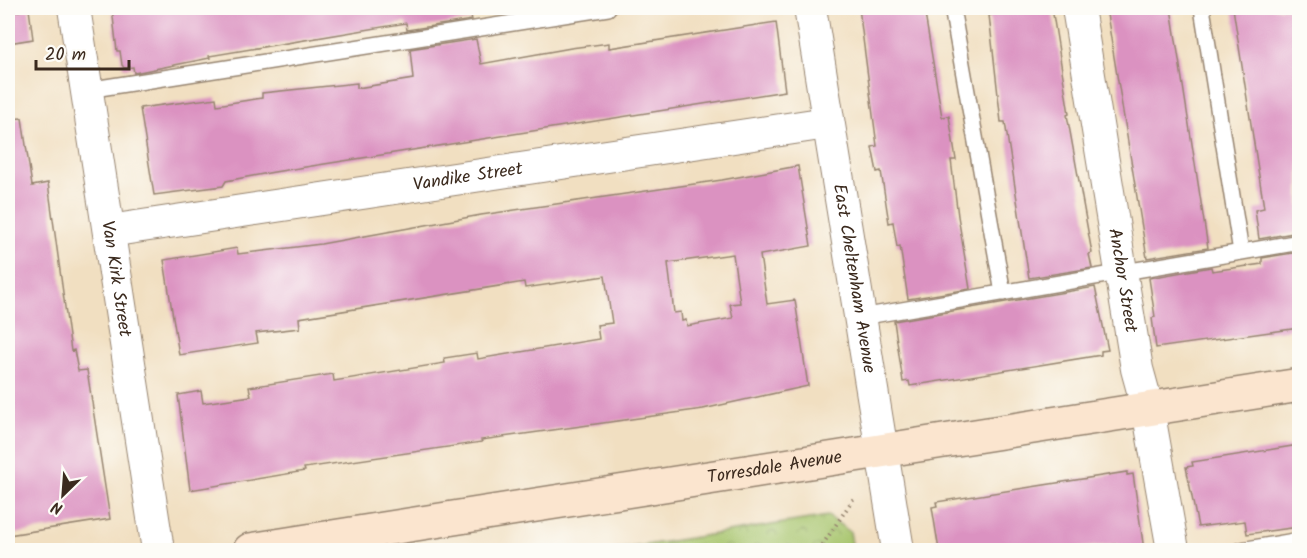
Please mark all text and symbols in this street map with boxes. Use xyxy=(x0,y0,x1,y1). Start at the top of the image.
scale bar xyxy=(36,33,129,71)
text: 20 m xyxy=(45,41,86,70)
street label: Vandike Street xyxy=(411,154,526,200)
street label: East Cheltenham Avenue xyxy=(824,182,884,375)
street label: Van Kirk Street xyxy=(93,219,139,340)
street label: Anchor Street xyxy=(1100,226,1145,336)
street label: Torresdale Avenue xyxy=(705,443,844,492)
north arrow xyxy=(33,465,93,525)
text: N xyxy=(47,494,67,521)

